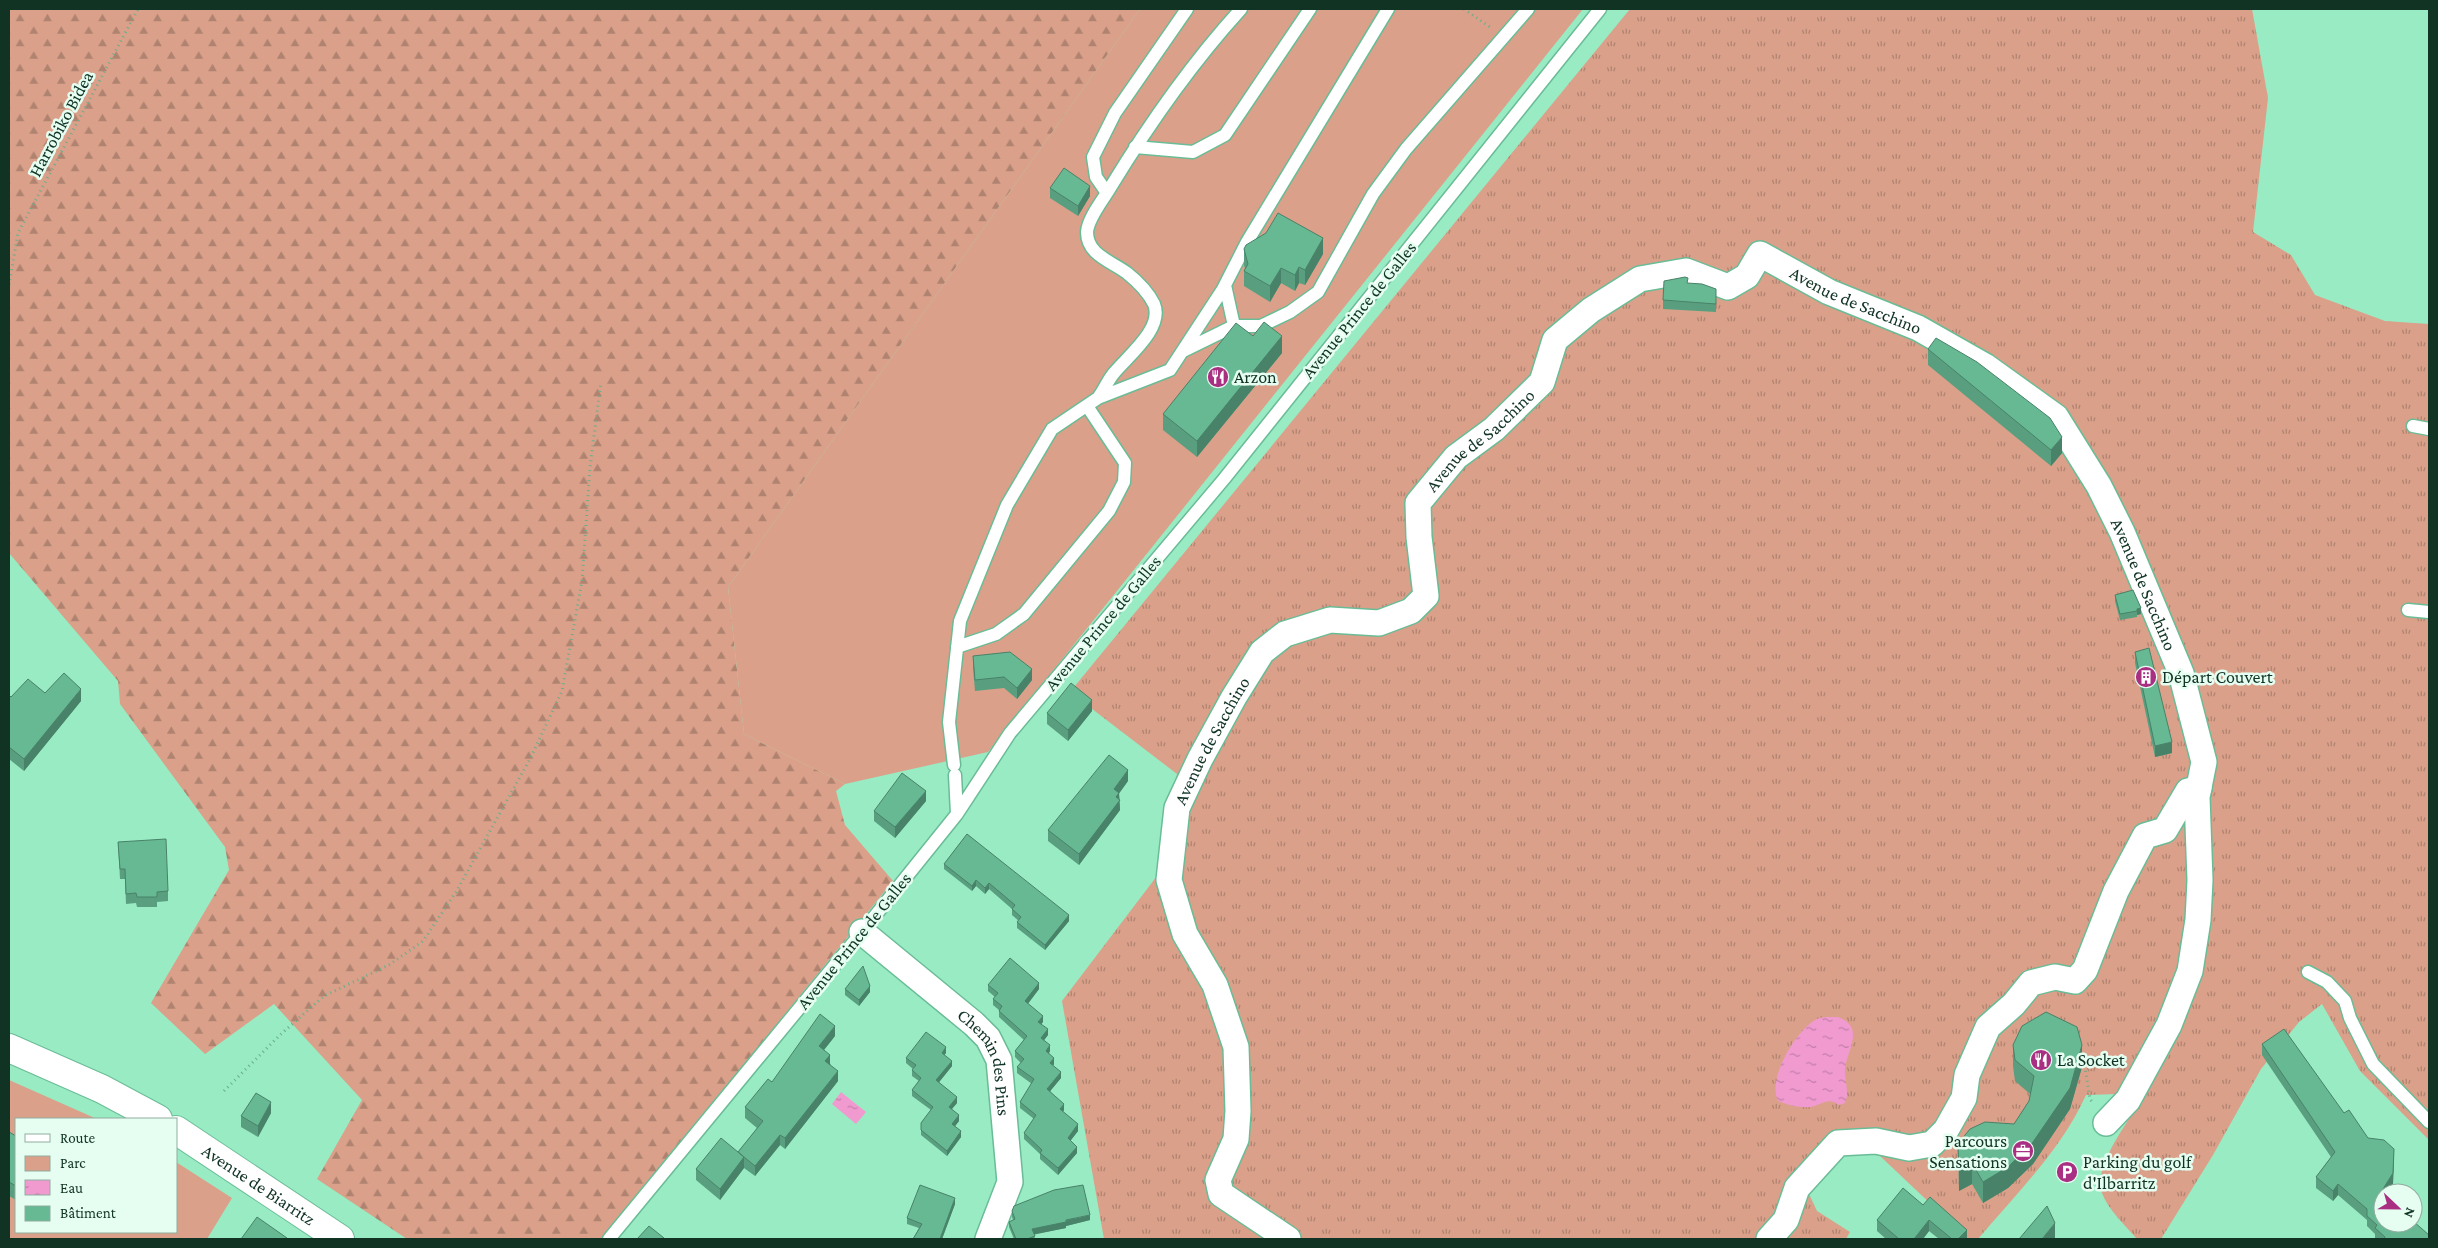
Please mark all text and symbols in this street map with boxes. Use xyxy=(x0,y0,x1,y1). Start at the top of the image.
street label: Harrobiko Bidea xyxy=(25,68,97,180)
street label: Avenue Prince de Galles xyxy=(1298,238,1420,382)
street label: Avenue de Sacchino xyxy=(1786,262,1924,338)
restaurant icon: Arzon xyxy=(1206,365,1230,389)
place label: Arzon xyxy=(1234,367,1277,387)
street label: Avenue de Sacchino xyxy=(1422,385,1539,496)
street label: Avenue de Sacchino xyxy=(2107,515,2180,654)
street label: Avenue Prince de Galles xyxy=(1041,552,1165,694)
building icon: Départ Couvert xyxy=(2134,665,2158,689)
place label: Départ Couvert xyxy=(2162,667,2274,687)
street label: Avenue de Sacchino xyxy=(1170,673,1254,808)
street label: Avenue Prince de Galles xyxy=(793,869,915,1013)
street label: Chemin des Pins xyxy=(953,1005,1014,1117)
restaurant icon: La Socket xyxy=(2029,1048,2053,1072)
place label: La Socket xyxy=(2057,1050,2126,1070)
legend xyxy=(15,1118,178,1233)
text: Route xyxy=(60,1130,95,1146)
place label: Parcours Sensations xyxy=(1929,1131,2007,1172)
office icon: Parcours Sensations xyxy=(2011,1139,2035,1163)
street label: Avenue de Biarritz xyxy=(198,1140,319,1230)
place label: Parking du golf d'Ilbarritz xyxy=(2083,1152,2193,1193)
text: Parc xyxy=(60,1155,86,1171)
parking icon: Parking du golf d'Ilbarritz xyxy=(2055,1160,2079,1184)
text: Eau xyxy=(60,1180,83,1196)
north arrow xyxy=(2373,1183,2423,1233)
text: Bâtiment xyxy=(60,1205,117,1221)
text: N xyxy=(2401,1205,2419,1221)

